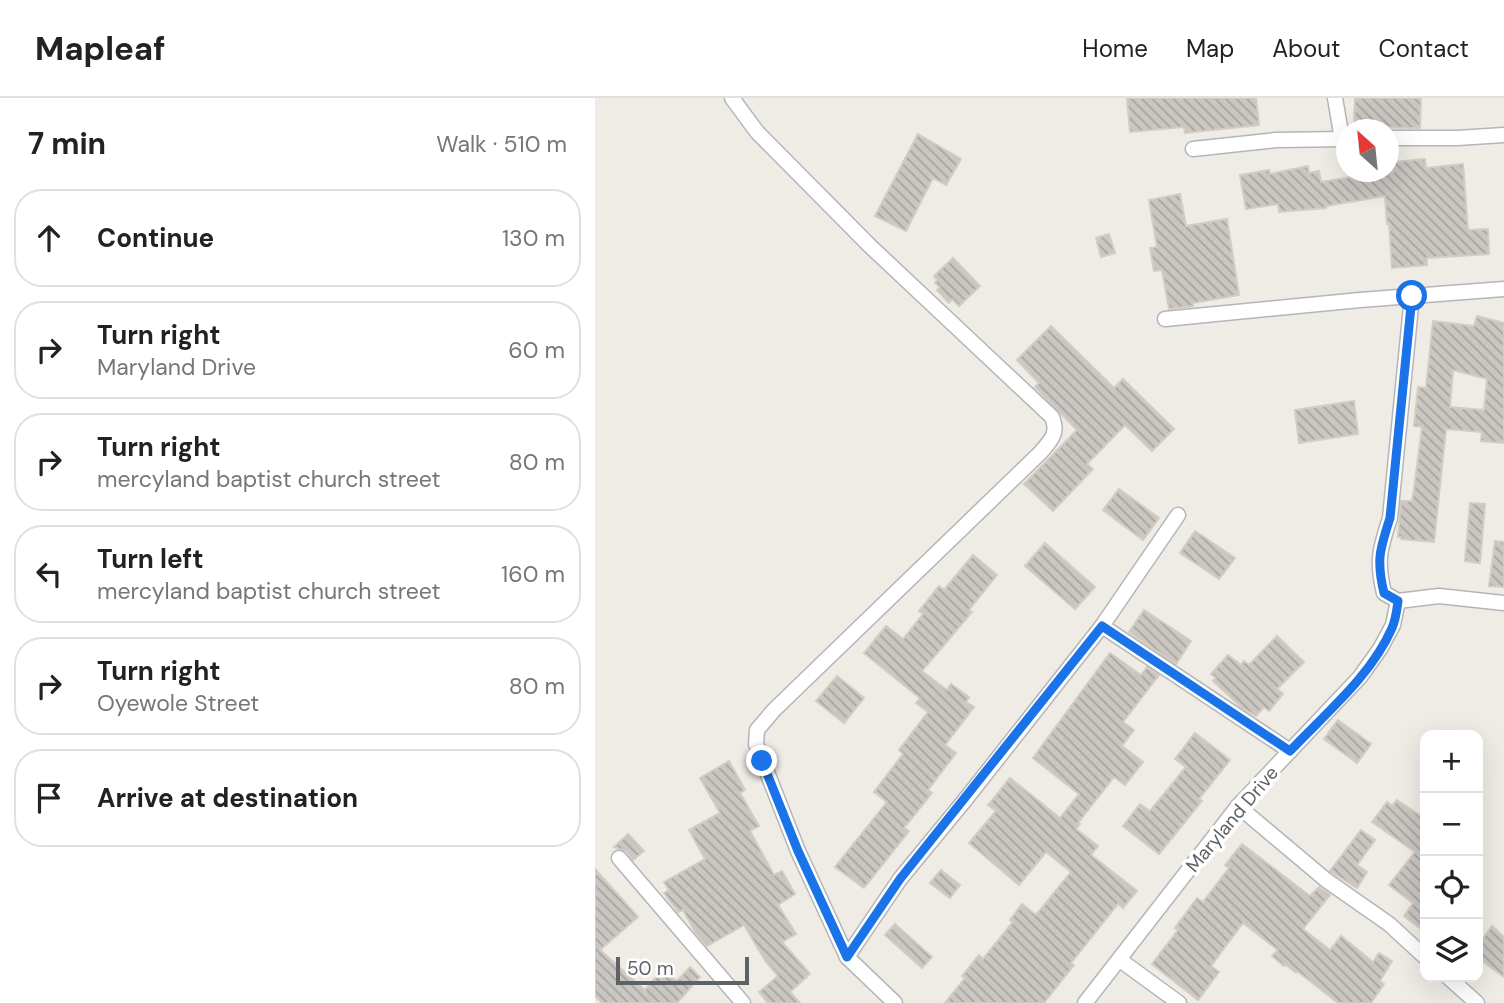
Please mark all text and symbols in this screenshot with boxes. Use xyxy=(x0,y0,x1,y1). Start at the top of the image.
text: Mapleaf xyxy=(35,27,165,70)
text: Home xyxy=(1082,33,1148,64)
text: Map xyxy=(1186,33,1234,64)
text: About xyxy=(1272,33,1341,64)
text: Contact xyxy=(1379,33,1469,64)
north arrow xyxy=(1336,119,1399,182)
text: 7 min xyxy=(28,124,106,163)
text: Walk · 510 m xyxy=(436,129,567,159)
icon: ahead xyxy=(30,219,68,257)
text: Continue xyxy=(97,221,214,255)
text: 130 m xyxy=(502,223,565,253)
route start xyxy=(1396,280,1427,311)
text: Turn right xyxy=(97,318,221,352)
icon: right xyxy=(30,331,68,369)
text: 60 m xyxy=(508,335,565,365)
text: Maryland Drive xyxy=(97,352,256,382)
text: Turn right xyxy=(97,430,221,464)
icon: right xyxy=(30,443,68,481)
text: 80 m xyxy=(509,447,565,477)
text: mercyland baptist church street xyxy=(97,464,441,494)
text: Turn left xyxy=(97,542,204,576)
icon: left xyxy=(30,555,68,593)
text: 160 m xyxy=(501,559,565,589)
text: mercyland baptist church street xyxy=(97,576,441,606)
text: Turn right xyxy=(97,654,221,688)
icon: right xyxy=(30,667,68,705)
text: 80 m xyxy=(509,671,565,701)
text: Oyewole Street xyxy=(97,688,259,718)
map controls xyxy=(1420,730,1483,982)
button: + xyxy=(1420,730,1483,793)
route end xyxy=(746,745,777,776)
street label: Maryland Drive xyxy=(1180,761,1284,877)
icon: arrive xyxy=(30,779,68,817)
text: Arrive at destination xyxy=(97,781,358,815)
button: − xyxy=(1420,793,1483,856)
button: locate xyxy=(1420,856,1483,919)
button: layers xyxy=(1420,919,1483,982)
scale bar xyxy=(616,954,749,986)
text: 50 m xyxy=(627,956,674,981)

